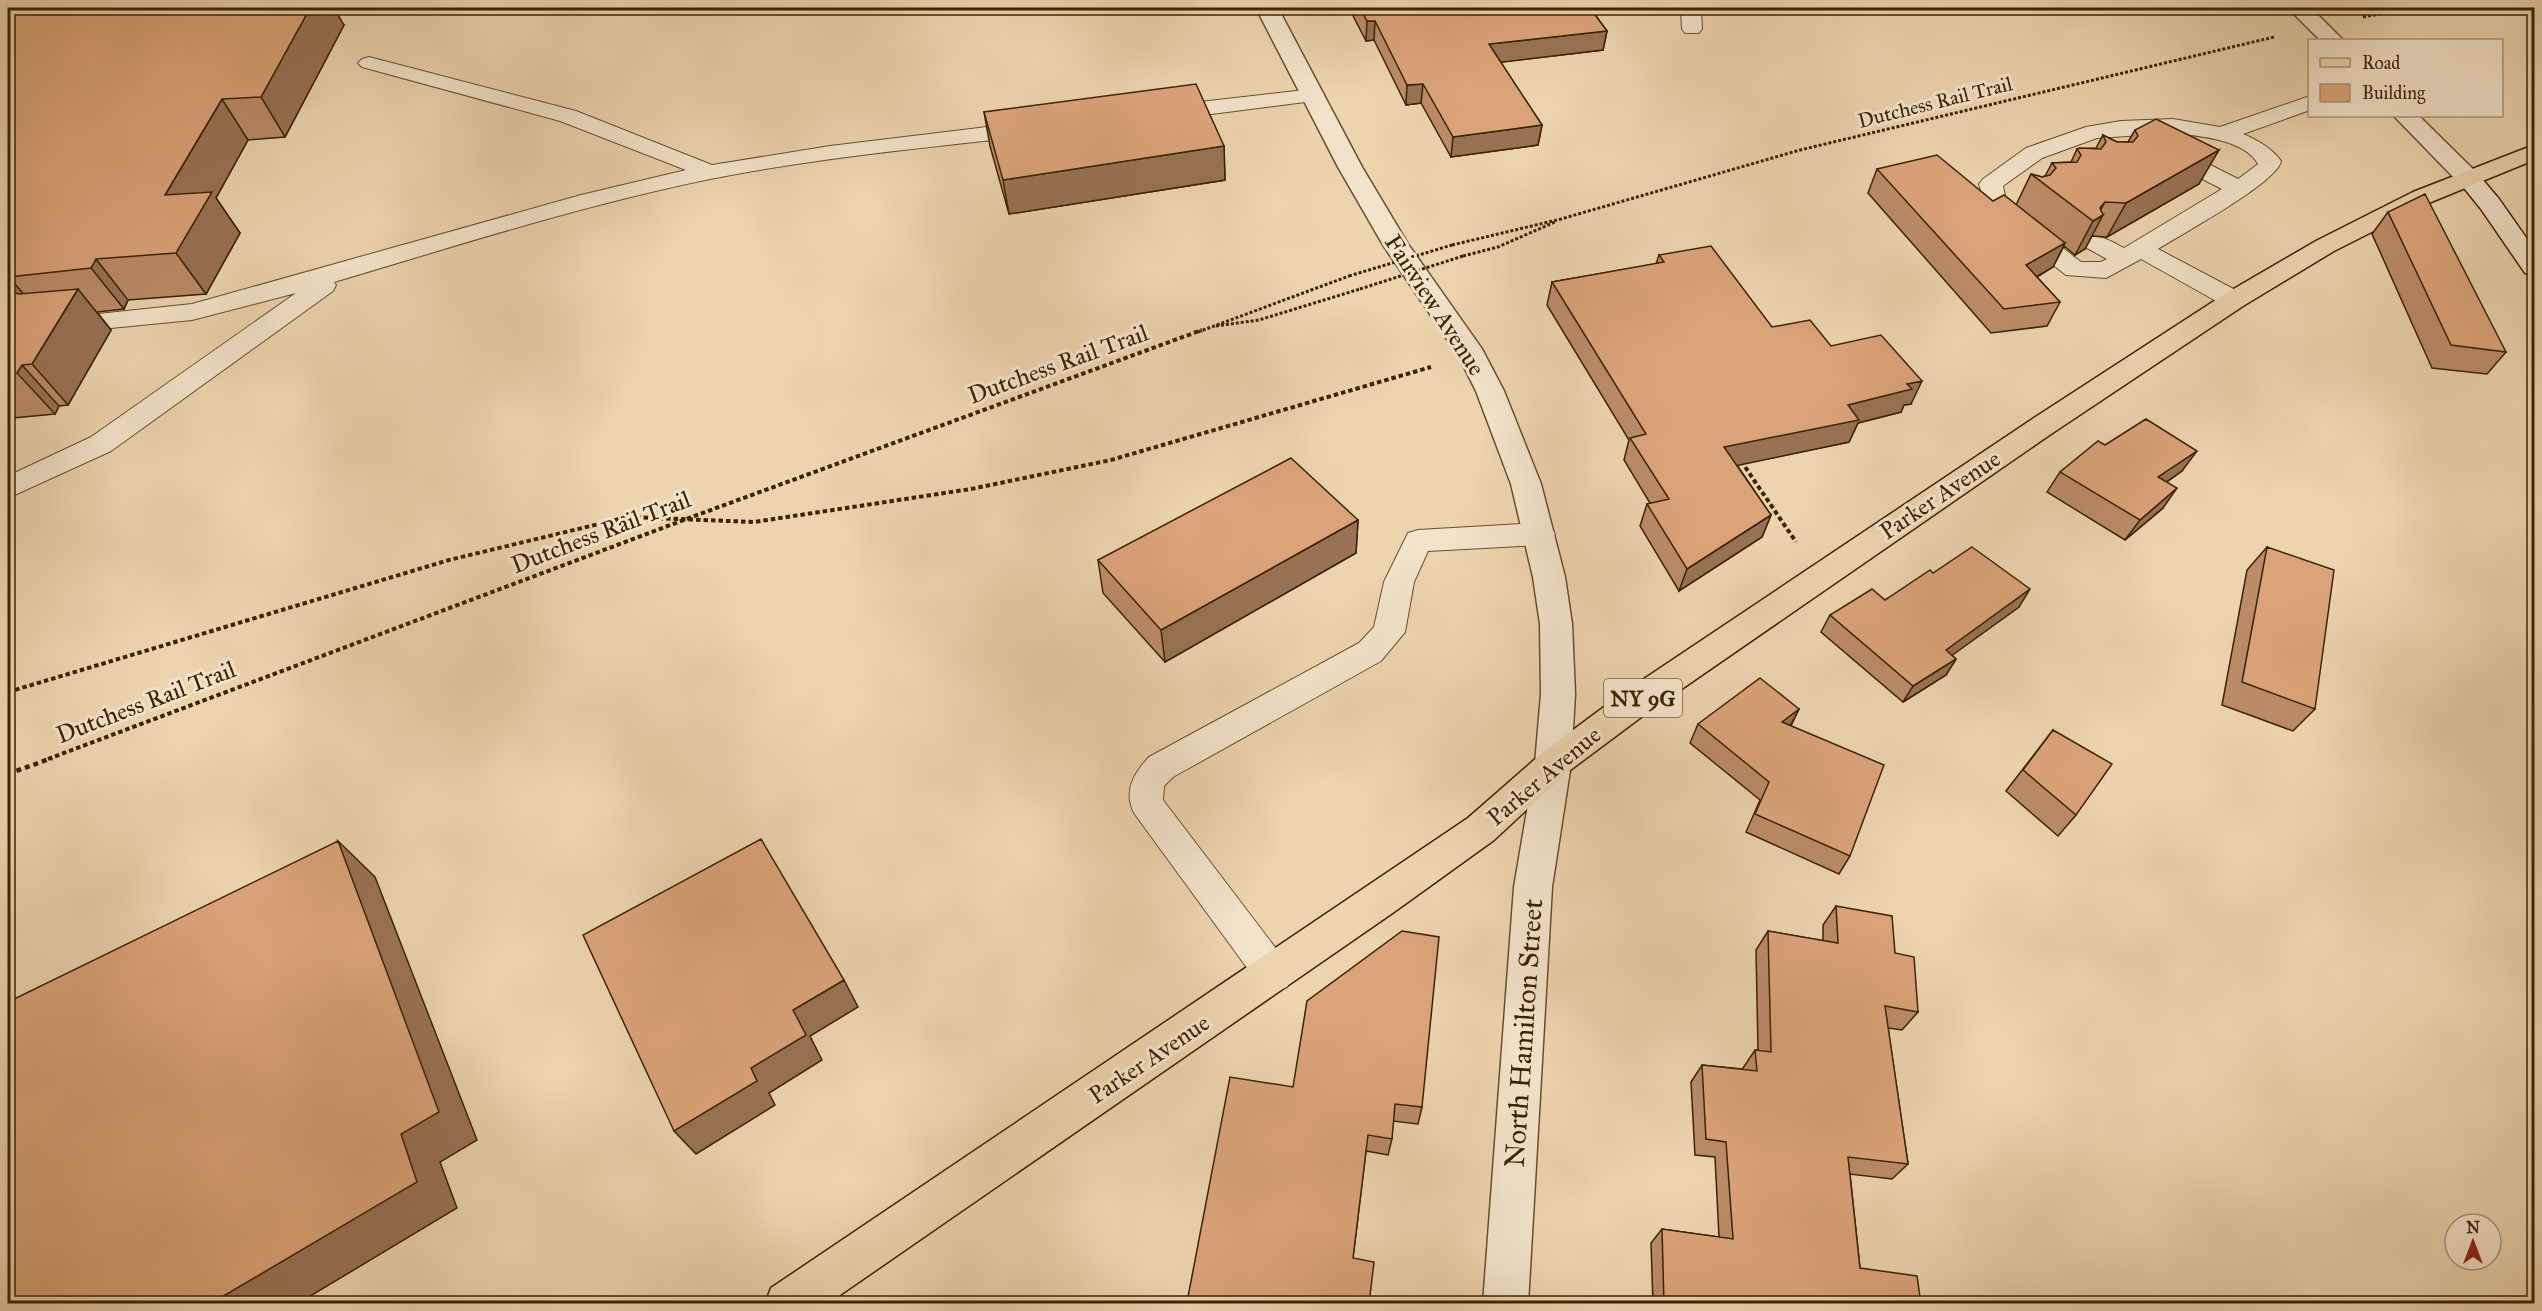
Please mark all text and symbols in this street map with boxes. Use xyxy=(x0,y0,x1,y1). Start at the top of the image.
legend xyxy=(2308,39,2503,117)
text: Road xyxy=(2362,52,2400,74)
street label: Dutchess Rail Trail xyxy=(1855,71,2015,133)
text: Building xyxy=(2362,82,2426,105)
street label: Fairview Avenue xyxy=(1378,229,1492,381)
street label: Dutchess Rail Trail xyxy=(964,317,1153,411)
street label: Parker Avenue xyxy=(1874,444,2006,546)
street label: Dutchess Rail Trail xyxy=(507,484,695,580)
street label: Dutchess Rail Trail xyxy=(52,654,240,750)
road number: NY 9G xyxy=(1604,679,1682,717)
street label: Parker Avenue xyxy=(1481,720,1607,832)
street label: North Hamilton Street xyxy=(1497,897,1550,1169)
street label: Parker Avenue xyxy=(1083,1008,1215,1110)
north arrow xyxy=(2443,1212,2503,1272)
text: N xyxy=(2466,1218,2480,1237)

